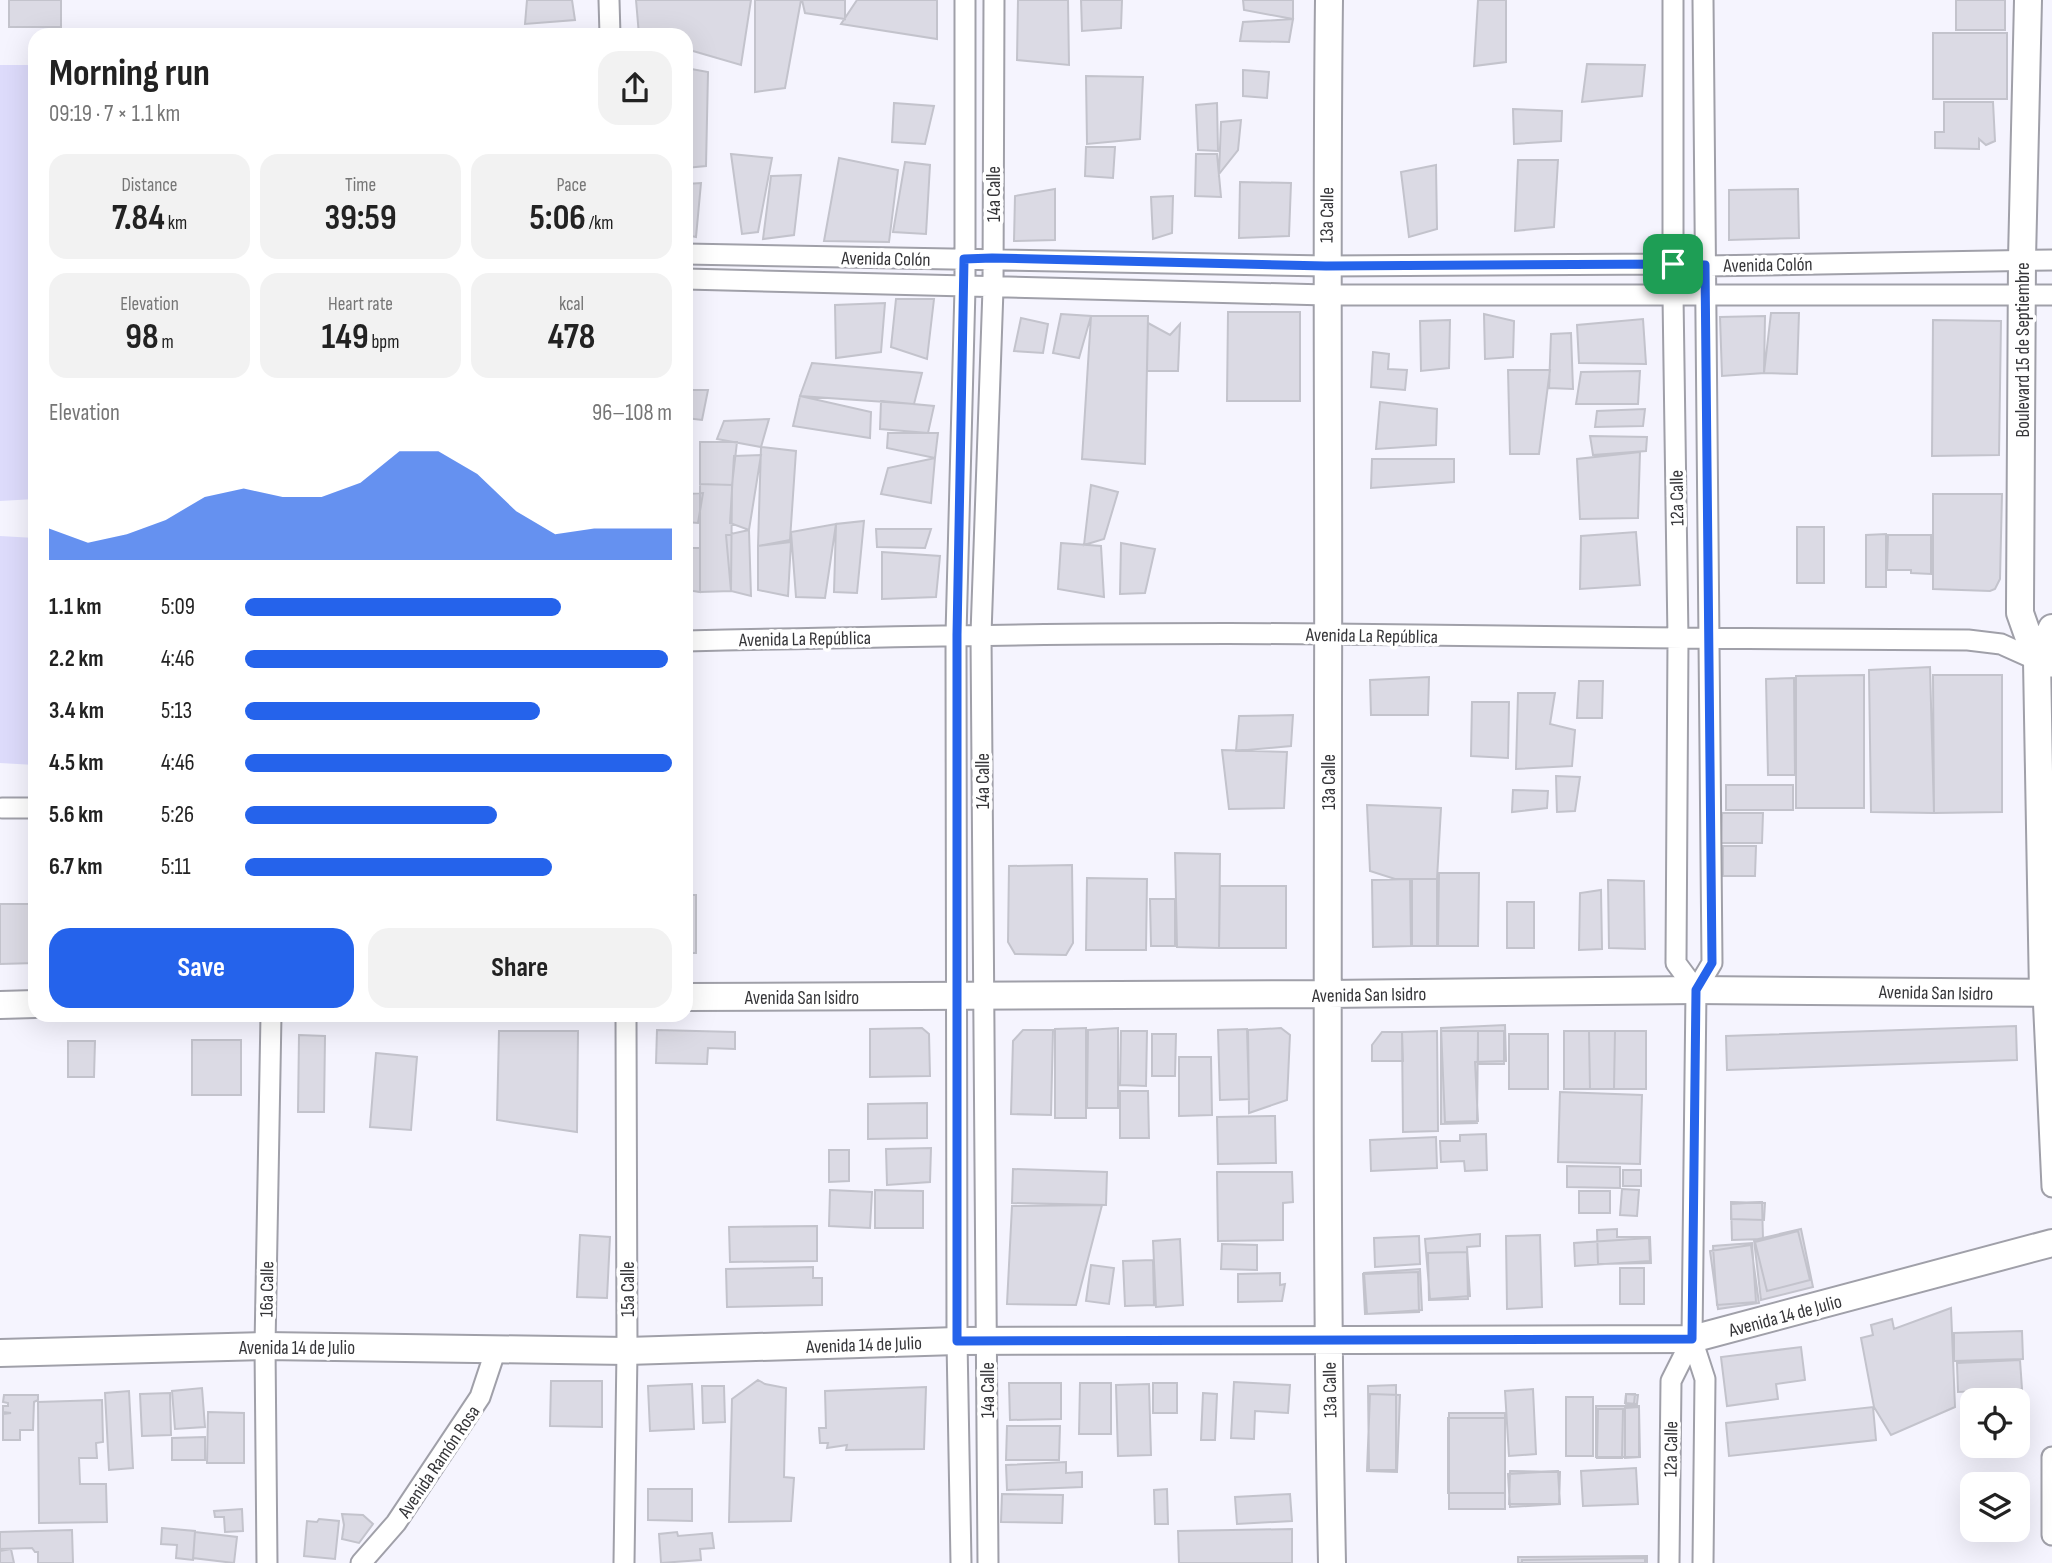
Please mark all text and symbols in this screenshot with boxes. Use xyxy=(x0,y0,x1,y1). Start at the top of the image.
text: Morning run xyxy=(49,51,210,96)
button: share xyxy=(598,51,672,125)
text: 09:19 · 7 × 1.1 km xyxy=(49,100,180,128)
street label: 14a Calle xyxy=(983,166,1006,222)
text: Distance xyxy=(121,174,178,197)
text: Time xyxy=(345,174,376,197)
text: Pace xyxy=(556,174,587,197)
street label: 13a Calle xyxy=(1316,187,1339,243)
text: 7.84 xyxy=(112,197,165,240)
text: 39:59 xyxy=(324,197,397,240)
text: 5:06 xyxy=(529,197,586,240)
text: km xyxy=(165,212,187,235)
text: /km xyxy=(586,212,614,235)
pin xyxy=(1643,234,1703,294)
icon: arrive xyxy=(1654,245,1692,283)
street label: Avenida Colón xyxy=(840,247,931,272)
street label: Avenida Colón xyxy=(1722,253,1813,278)
street label: Boulevard 15 de Septiembre xyxy=(2012,262,2035,438)
text: Elevation xyxy=(120,293,179,316)
text: Heart rate xyxy=(328,293,393,316)
text: kcal xyxy=(559,293,584,316)
text: 98 xyxy=(125,316,158,359)
text: 149 xyxy=(322,316,368,359)
text: 478 xyxy=(548,316,595,359)
text: m xyxy=(158,331,174,354)
text: bpm xyxy=(368,331,399,354)
text: Elevation xyxy=(49,399,120,427)
text: 96–108 m xyxy=(592,399,672,427)
street label: 12a Calle xyxy=(1666,470,1689,526)
text: 1.1 km xyxy=(49,593,102,621)
text: 5:09 xyxy=(161,593,195,621)
street label: Avenida La República xyxy=(1305,624,1438,649)
street label: Avenida La República xyxy=(738,627,871,652)
text: 2.2 km xyxy=(49,645,103,673)
text: 4:46 xyxy=(161,645,195,673)
text: 3.4 km xyxy=(49,697,104,725)
text: 5:13 xyxy=(161,697,192,725)
text: 4.5 km xyxy=(49,749,104,777)
text: 4:46 xyxy=(161,749,195,777)
street label: 14a Calle xyxy=(972,753,995,809)
street label: 13a Calle xyxy=(1318,754,1341,810)
text: 5.6 km xyxy=(49,801,103,829)
text: 5:26 xyxy=(161,801,194,829)
text: 6.7 km xyxy=(49,853,102,881)
text: 5:11 xyxy=(161,853,191,881)
button: Save xyxy=(49,928,354,1008)
button: Share xyxy=(368,928,672,1008)
street label: Avenida San Isidro xyxy=(1878,981,1993,1006)
street label: Avenida San Isidro xyxy=(1311,983,1426,1008)
street label: Avenida San Isidro xyxy=(744,987,859,1010)
street label: 16a Calle xyxy=(256,1261,279,1317)
street label: 15a Calle xyxy=(617,1261,640,1317)
street label: Avenida 14 de Julio xyxy=(1725,1290,1844,1343)
street label: Avenida 14 de Julio xyxy=(805,1332,922,1359)
street label: Avenida 14 de Julio xyxy=(238,1337,355,1360)
street label: 14a Calle xyxy=(977,1362,1000,1418)
street label: 13a Calle xyxy=(1319,1362,1342,1418)
map controls xyxy=(1960,1388,2030,1542)
button: locate xyxy=(1960,1388,2030,1458)
street label: Avenida Ramón Rosa xyxy=(393,1401,485,1523)
street label: 12a Calle xyxy=(1660,1421,1683,1477)
button: layers xyxy=(1960,1472,2030,1542)

